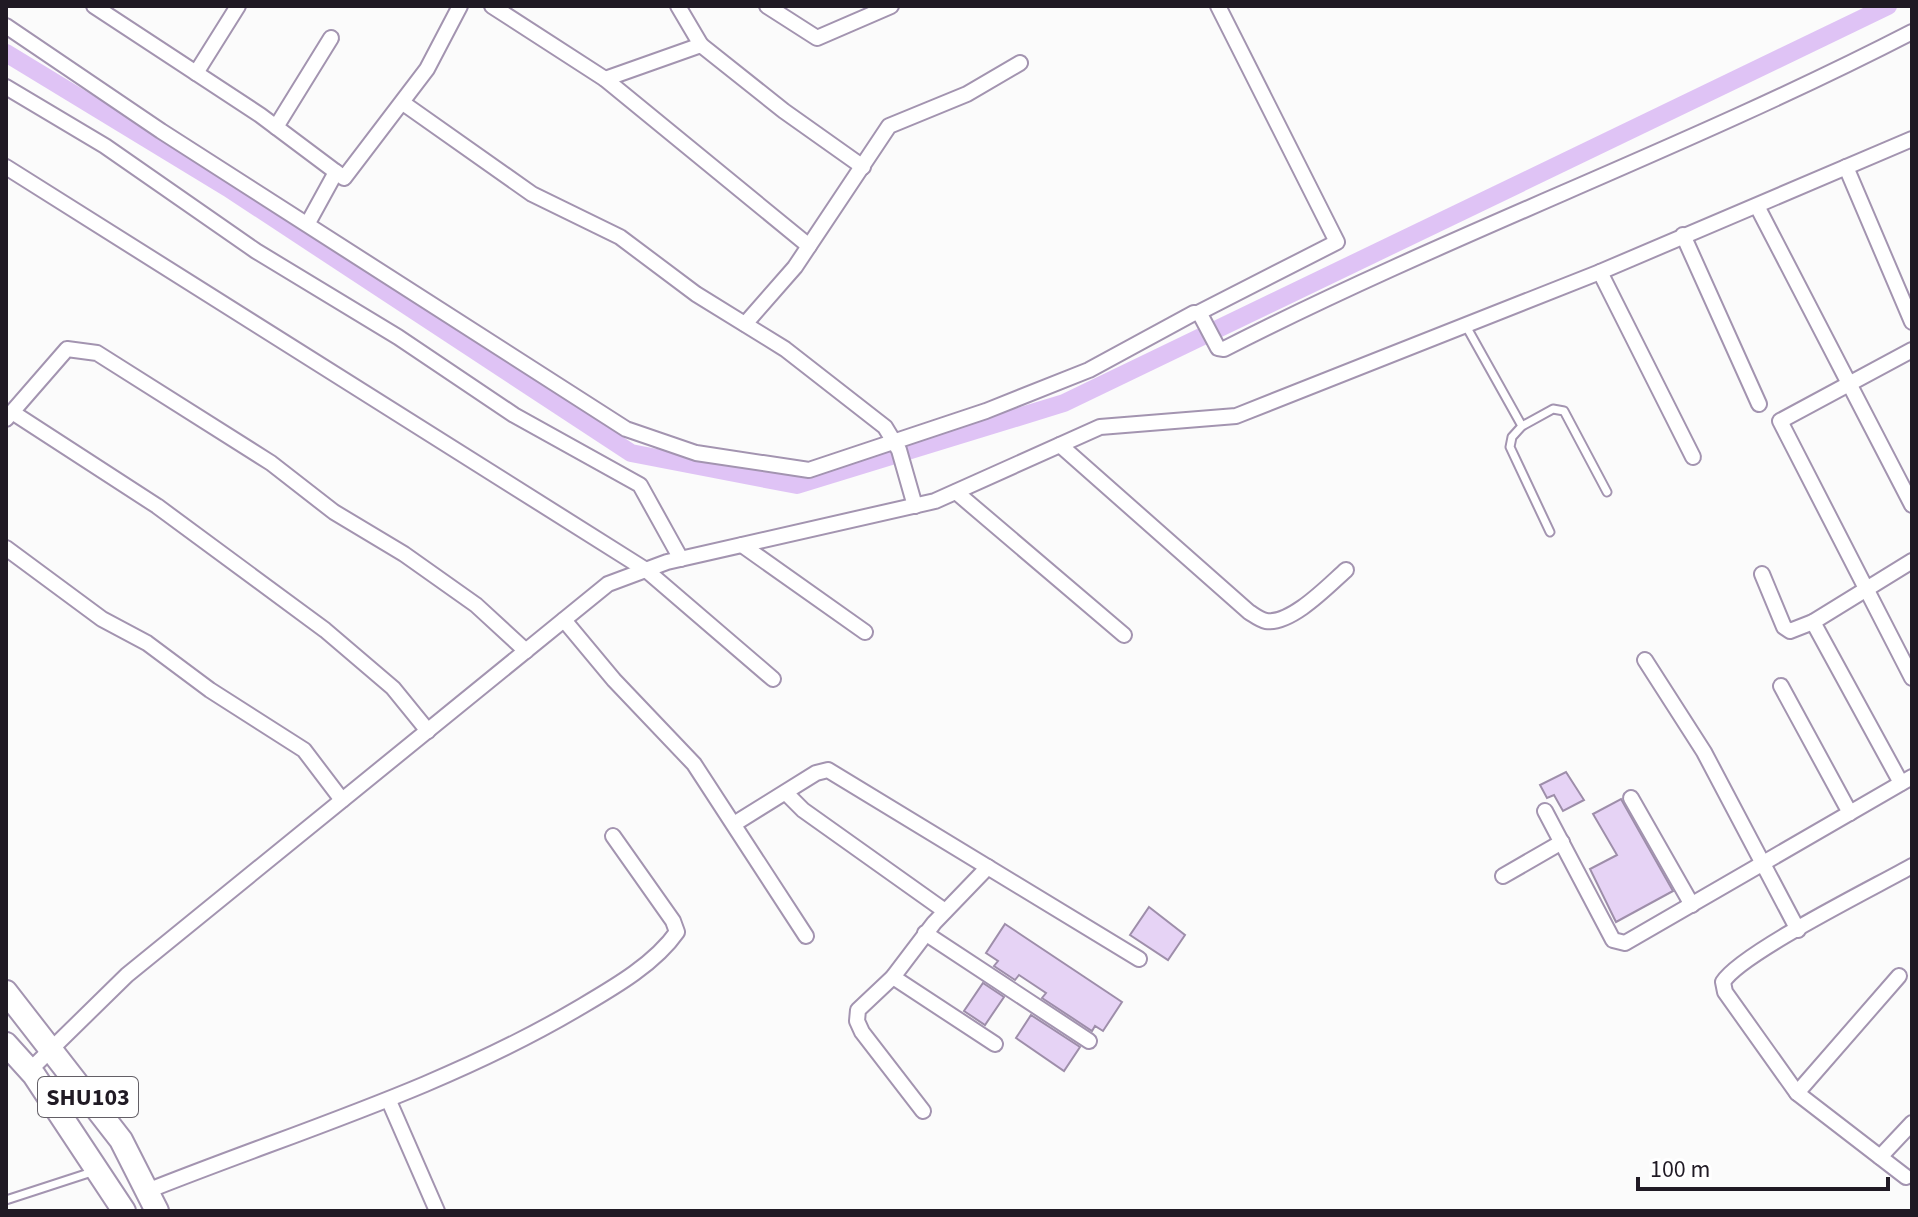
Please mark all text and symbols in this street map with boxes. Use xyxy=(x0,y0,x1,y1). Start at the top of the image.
road number: SHU103 xyxy=(38,1077,138,1117)
scale bar xyxy=(1638,1141,1888,1191)
text: 100 m xyxy=(1650,1152,1710,1187)

